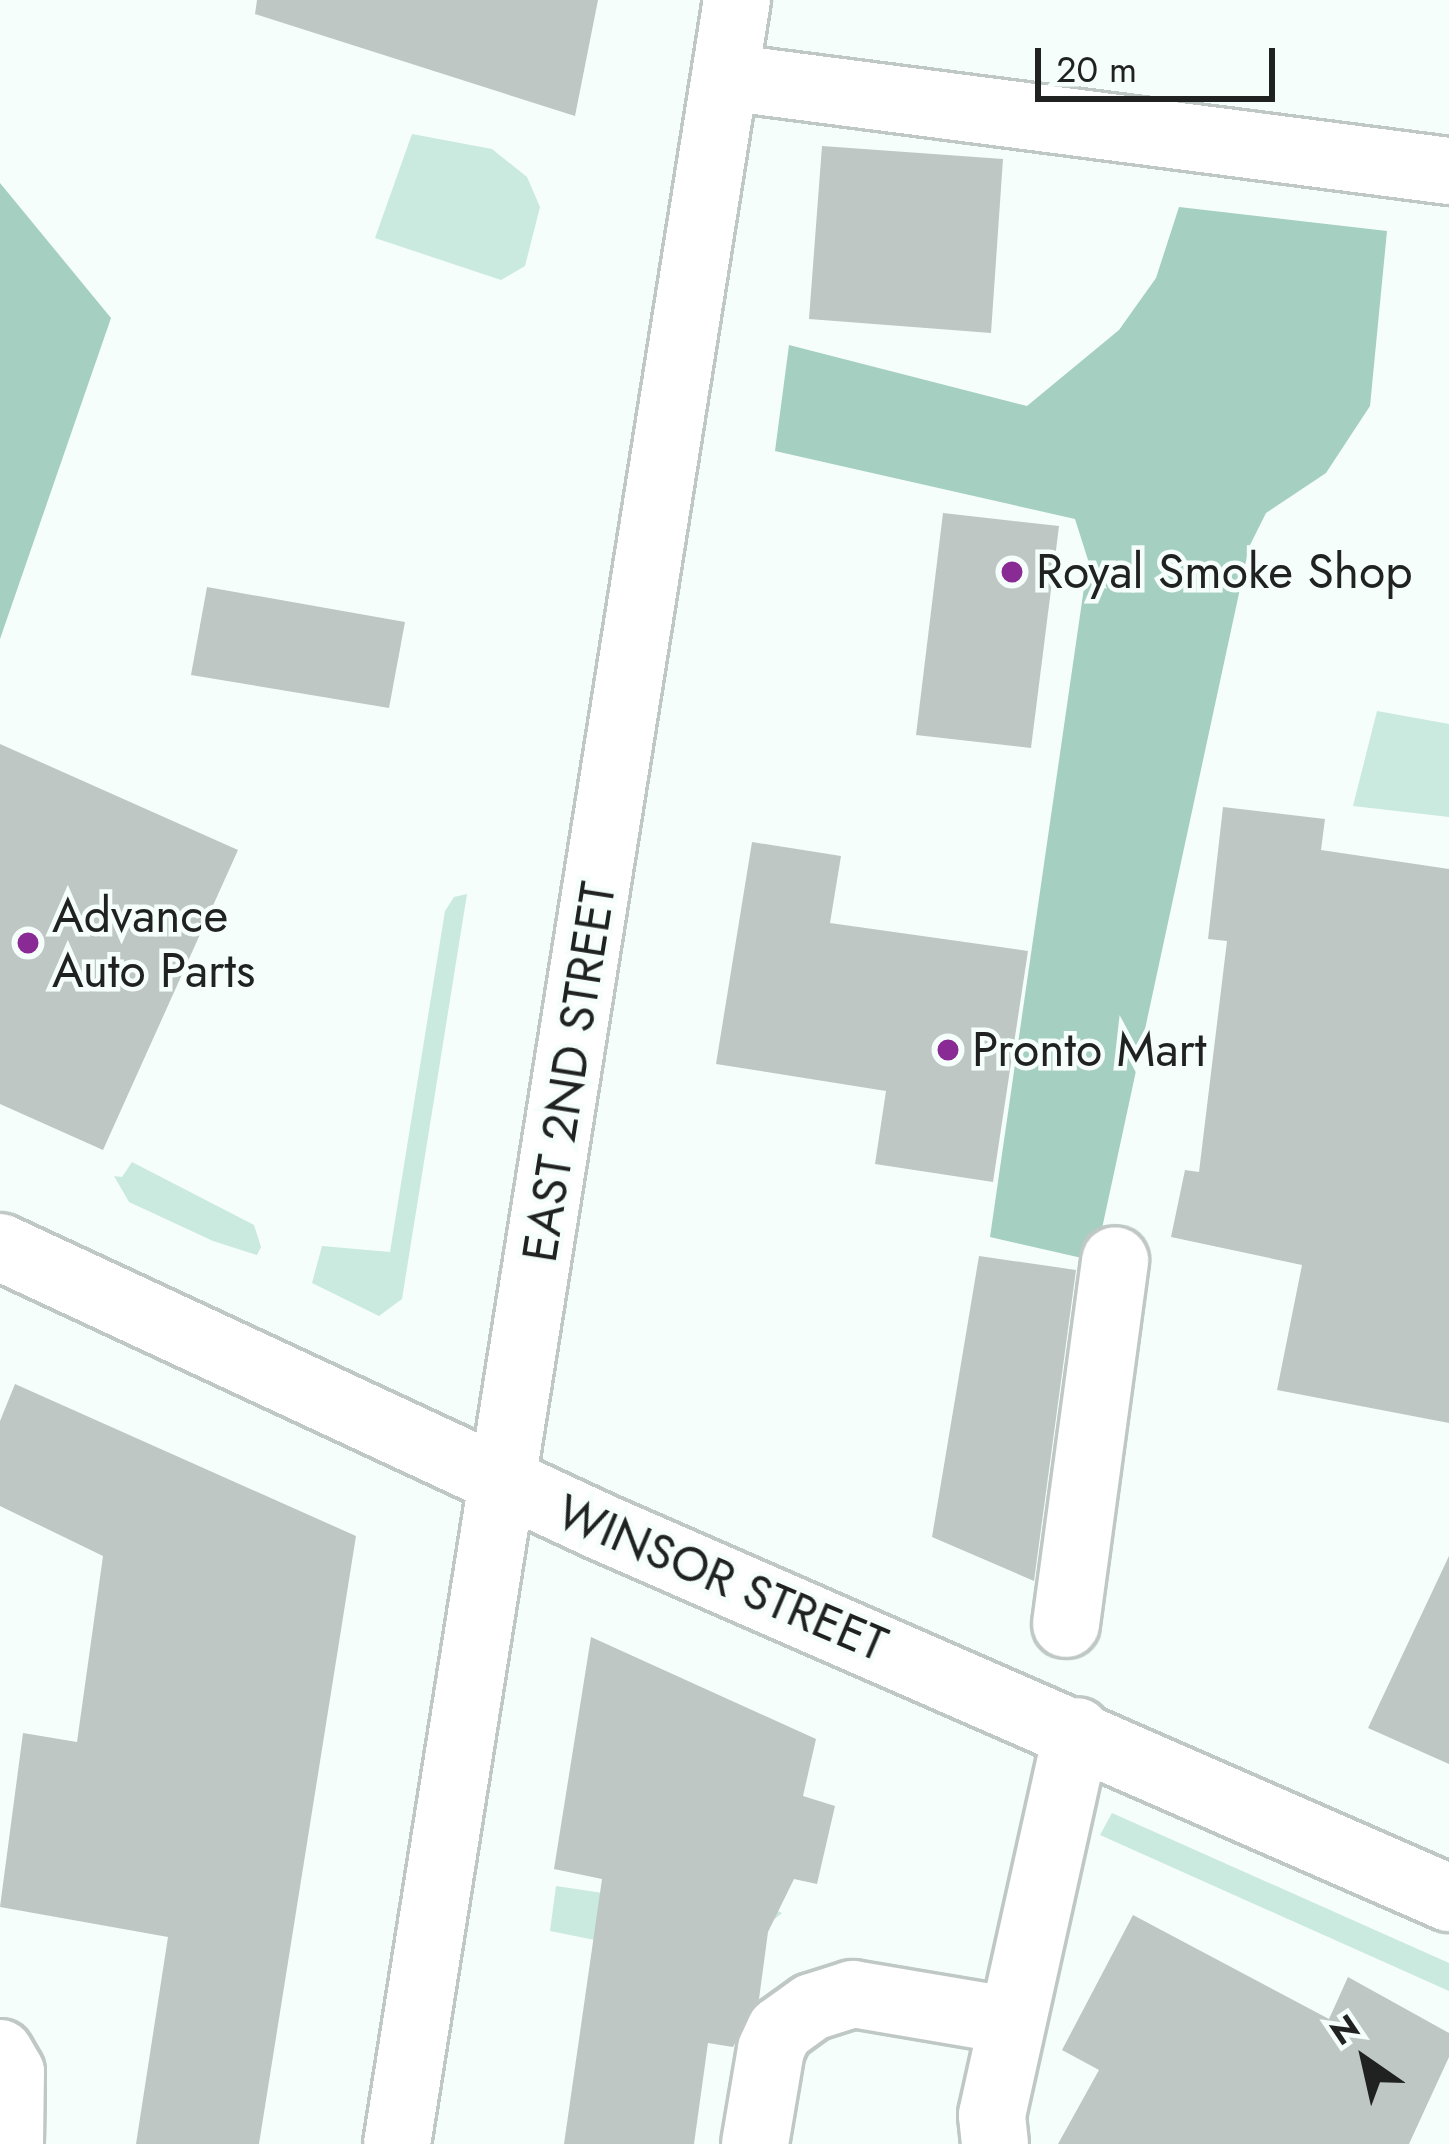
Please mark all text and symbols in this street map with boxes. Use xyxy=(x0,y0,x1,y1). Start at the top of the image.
scale bar xyxy=(1041,24,1281,98)
text: 20 m xyxy=(1056,43,1137,95)
place label: Royal Smoke Shop xyxy=(1036,543,1413,601)
marker: Royal Smoke Shop xyxy=(999,559,1025,585)
street label: EAST 2ND STREET xyxy=(511,878,627,1266)
place label: Advance Auto Parts xyxy=(52,886,255,999)
marker: Advance Auto Parts xyxy=(15,930,41,956)
place label: Pronto Mart xyxy=(972,1021,1207,1079)
marker: Pronto Mart xyxy=(935,1037,961,1063)
street label: WINSOR STREET xyxy=(548,1483,896,1673)
north arrow xyxy=(1305,2000,1425,2120)
text: N xyxy=(1321,2003,1369,2057)

